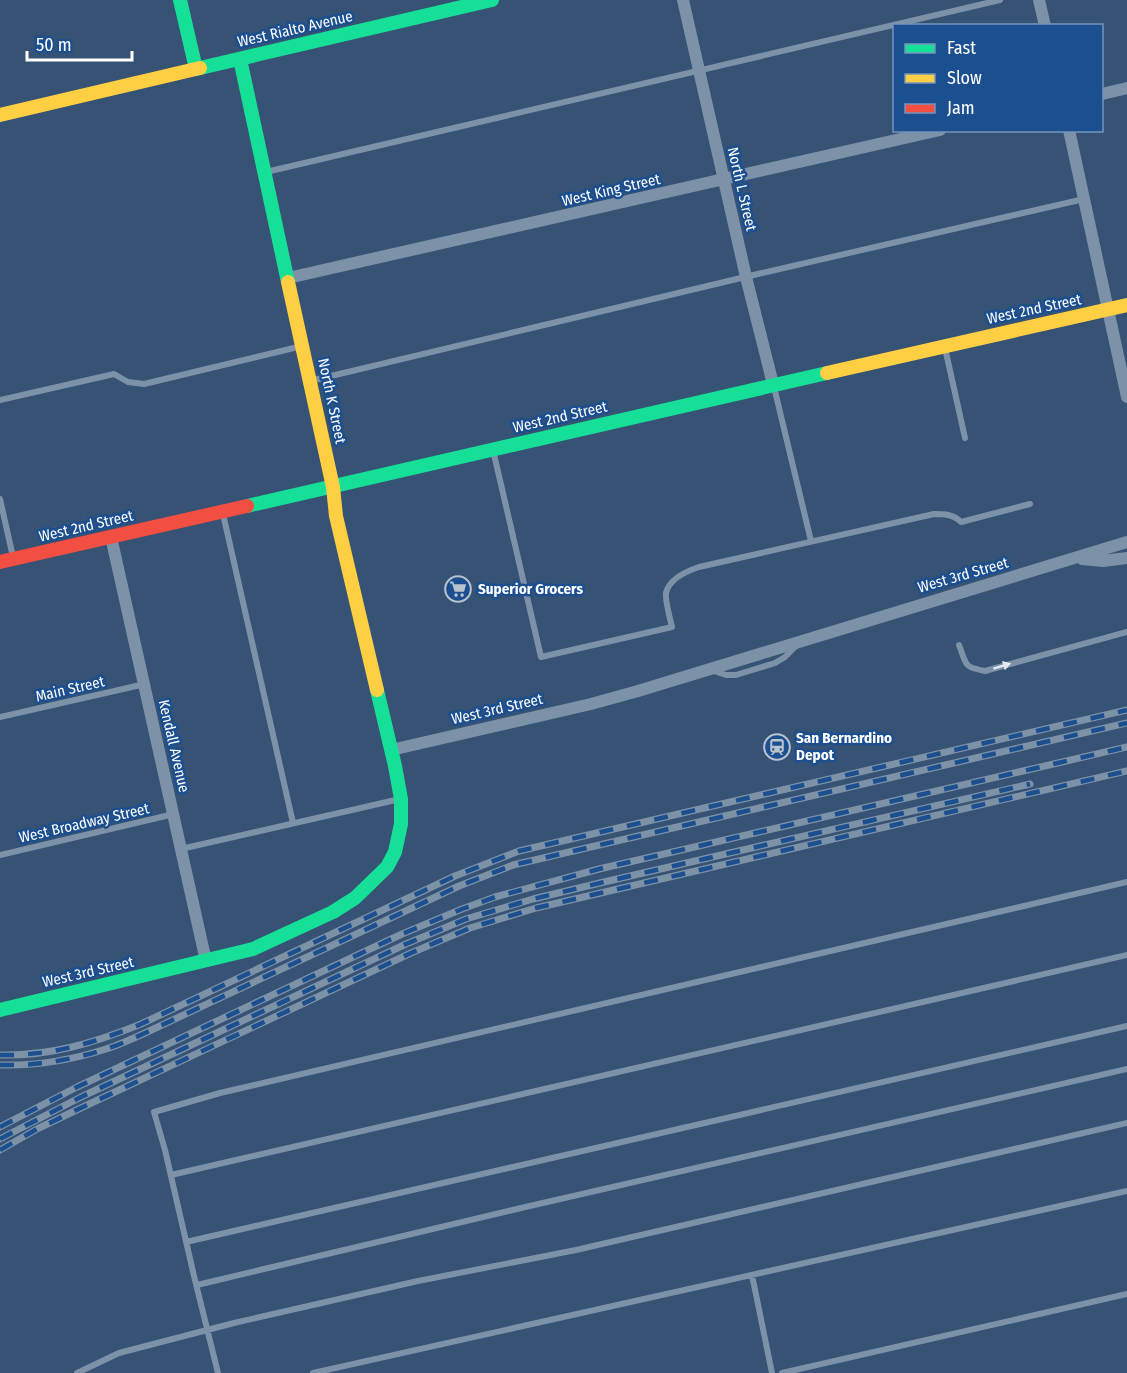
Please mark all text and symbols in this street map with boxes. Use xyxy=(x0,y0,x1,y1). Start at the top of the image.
street label: West Rialto Avenue xyxy=(236,7,354,51)
scale bar xyxy=(27,24,132,62)
legend xyxy=(893,24,1103,132)
text: 50 m xyxy=(36,34,72,56)
text: Fast xyxy=(947,37,976,59)
text: Slow xyxy=(947,67,982,89)
text: Jam xyxy=(947,97,975,119)
street label: North L Street xyxy=(724,145,760,233)
street label: West King Street xyxy=(560,170,662,210)
street label: West 2nd Street xyxy=(985,290,1083,328)
street label: North K Street xyxy=(314,357,350,445)
street label: West 2nd Street xyxy=(511,397,609,437)
street label: West 2nd Street xyxy=(37,506,135,546)
street label: West 3rd Street xyxy=(916,553,1010,597)
supermarket icon: Superior Grocers xyxy=(443,574,473,604)
place label: Superior Grocers xyxy=(478,580,583,598)
one-way arrow xyxy=(993,661,1011,670)
street label: Main Street xyxy=(34,672,106,706)
street label: West 3rd Street xyxy=(449,690,545,728)
street label: Kendall Avenue xyxy=(155,698,193,794)
place label: San Bernardino Depot xyxy=(796,729,892,764)
station icon: San Bernardino Depot xyxy=(762,732,792,762)
street label: West Broadway Street xyxy=(17,799,151,847)
street label: West 3rd Street xyxy=(40,953,136,991)

